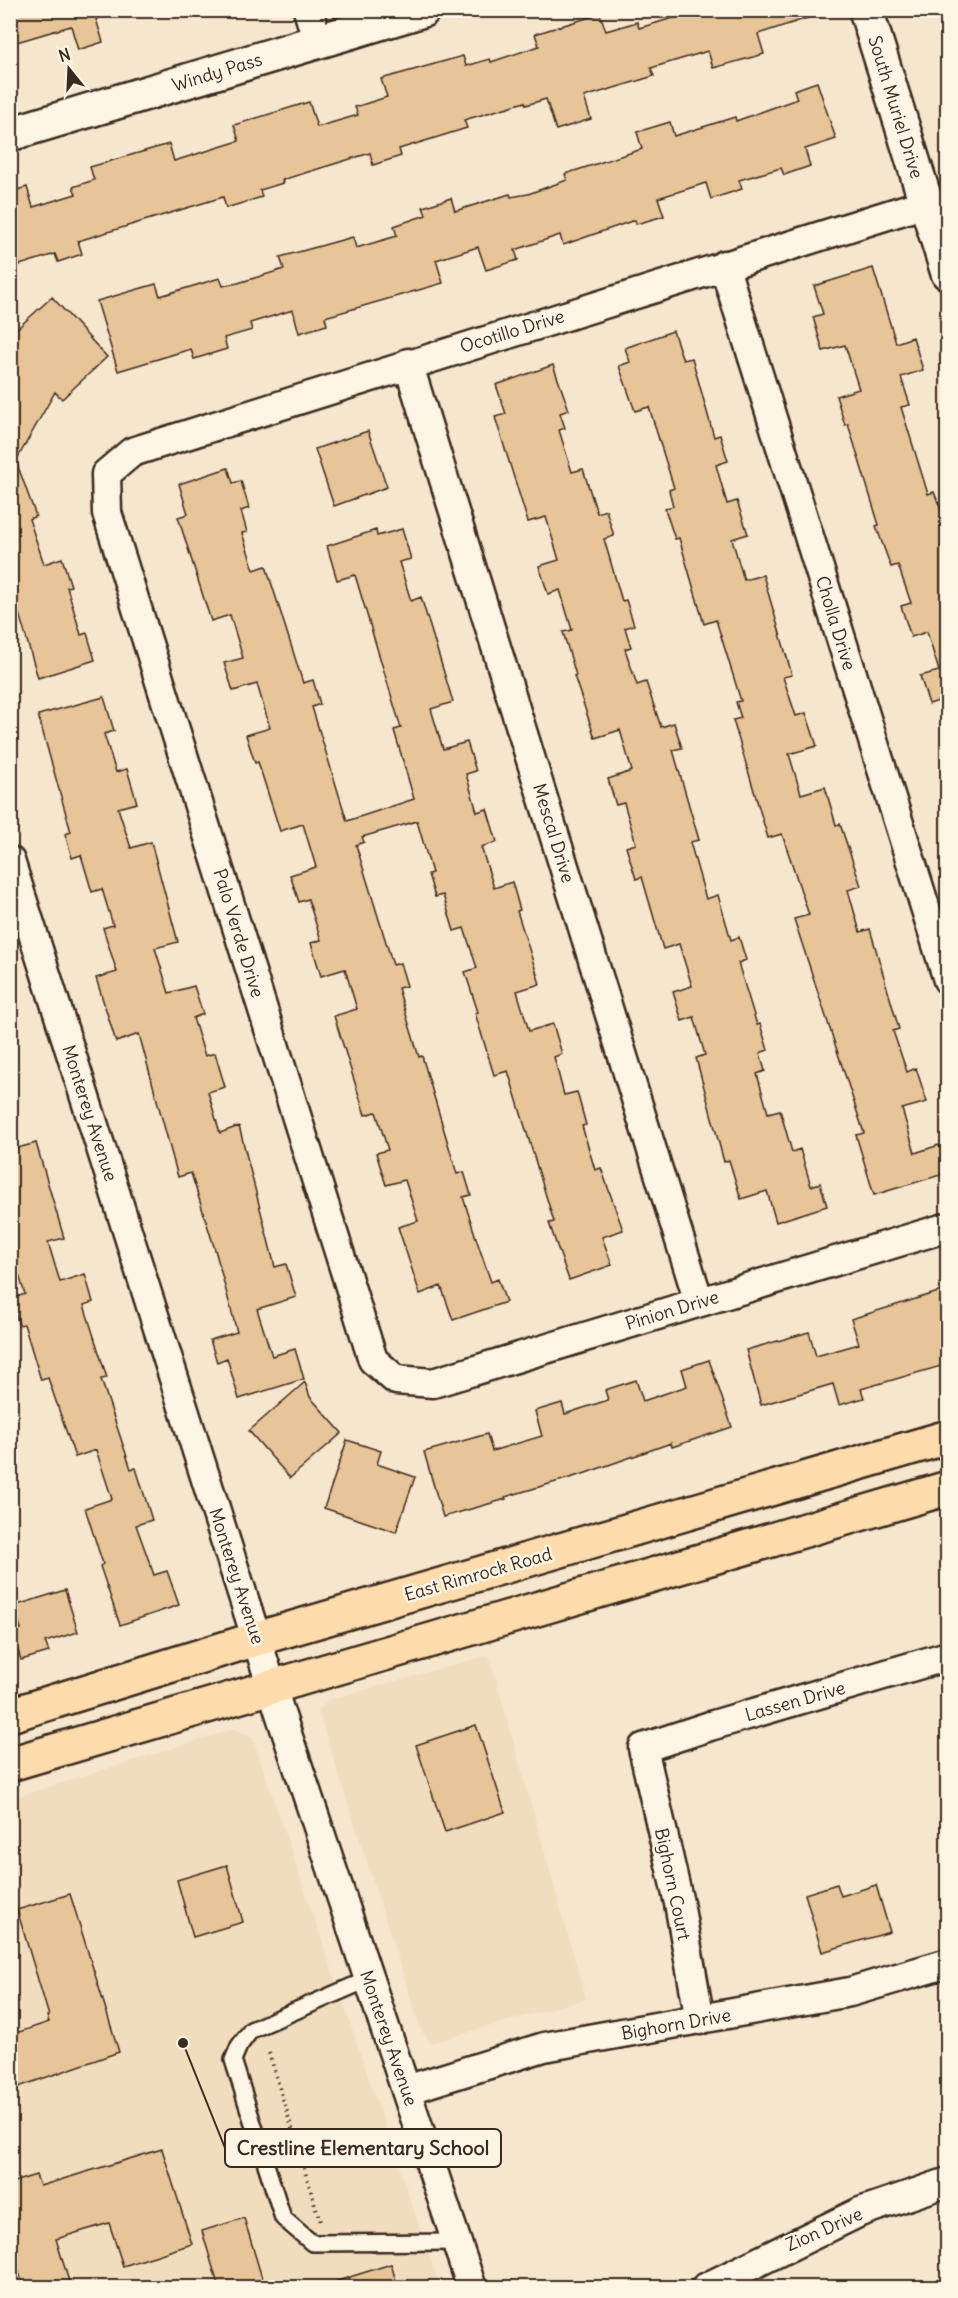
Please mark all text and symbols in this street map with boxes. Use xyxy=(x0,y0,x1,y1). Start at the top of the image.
street label: South Muriel Drive xyxy=(863,33,929,181)
north arrow xyxy=(39,39,99,99)
text: N xyxy=(56,44,73,66)
street label: Windy Pass xyxy=(169,47,265,97)
street label: Ocotillo Drive xyxy=(457,304,567,358)
street label: Cholla Drive xyxy=(811,573,861,673)
street label: Mescal Drive xyxy=(528,781,580,885)
street label: Palo Verde Drive xyxy=(208,866,270,1000)
street label: Monterey Avenue xyxy=(57,1042,123,1184)
street label: Pinion Drive xyxy=(622,1285,722,1335)
street label: Monterey Avenue xyxy=(204,1505,270,1647)
street label: East Rimrock Road xyxy=(402,1542,555,1606)
street label: Lassen Drive xyxy=(742,1676,848,1726)
street label: Bighorn Court xyxy=(650,1826,696,1942)
street label: Monterey Avenue xyxy=(355,1967,423,2109)
street label: Bighorn Drive xyxy=(619,2003,733,2045)
callout: Crestline Elementary School xyxy=(225,2129,501,2167)
text: Crestline Elementary School xyxy=(237,2135,489,2160)
street label: Zion Drive xyxy=(782,2202,866,2256)

